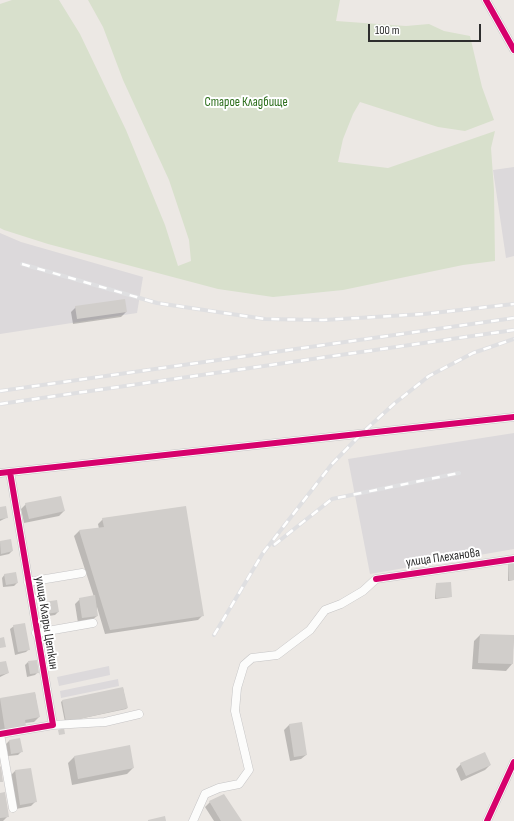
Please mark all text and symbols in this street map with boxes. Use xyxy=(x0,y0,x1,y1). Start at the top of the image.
scale bar xyxy=(370,16,483,42)
text: 100 m xyxy=(375,23,400,38)
park label: Старое Кладбище xyxy=(204,95,288,111)
street label: улица Плеханова xyxy=(405,545,481,571)
street label: улица Клары Цеткин xyxy=(31,575,61,671)

